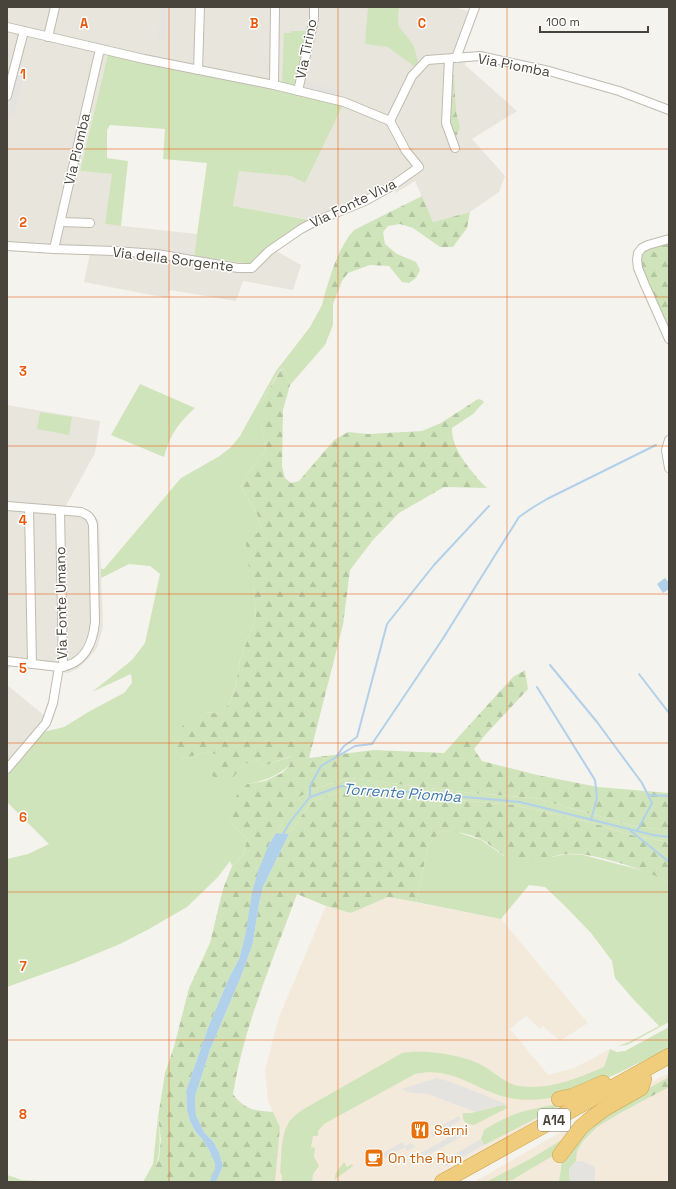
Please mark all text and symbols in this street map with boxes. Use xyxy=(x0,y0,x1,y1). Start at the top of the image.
scale bar xyxy=(540,8,648,34)
text: 100 m xyxy=(546,14,580,30)
text: A xyxy=(80,15,89,32)
text: B xyxy=(250,15,259,32)
text: C xyxy=(418,15,426,32)
street label: Via Tirino xyxy=(291,17,321,81)
street label: Via Piomba xyxy=(476,49,552,81)
text: 1 xyxy=(20,66,26,83)
street label: Via Piomba xyxy=(60,111,94,187)
street label: Via Fonte Viva xyxy=(307,174,399,232)
text: 2 xyxy=(19,214,27,231)
street label: Via della Sorgente xyxy=(111,243,235,275)
text: 3 xyxy=(19,363,27,380)
text: 4 xyxy=(19,512,27,529)
street label: Via Fonte Umano xyxy=(51,546,71,660)
text: 5 xyxy=(19,660,27,677)
water label: Torrente Piomba xyxy=(343,779,462,806)
text: 6 xyxy=(19,809,27,826)
text: 7 xyxy=(19,958,27,975)
text: 8 xyxy=(19,1106,27,1123)
road number: A14 xyxy=(538,1109,570,1131)
restaurant icon: Sarni xyxy=(409,1119,431,1141)
place label: Sarni xyxy=(434,1121,468,1139)
cafe icon: On the Run xyxy=(363,1147,385,1169)
place label: On the Run xyxy=(388,1149,462,1167)

